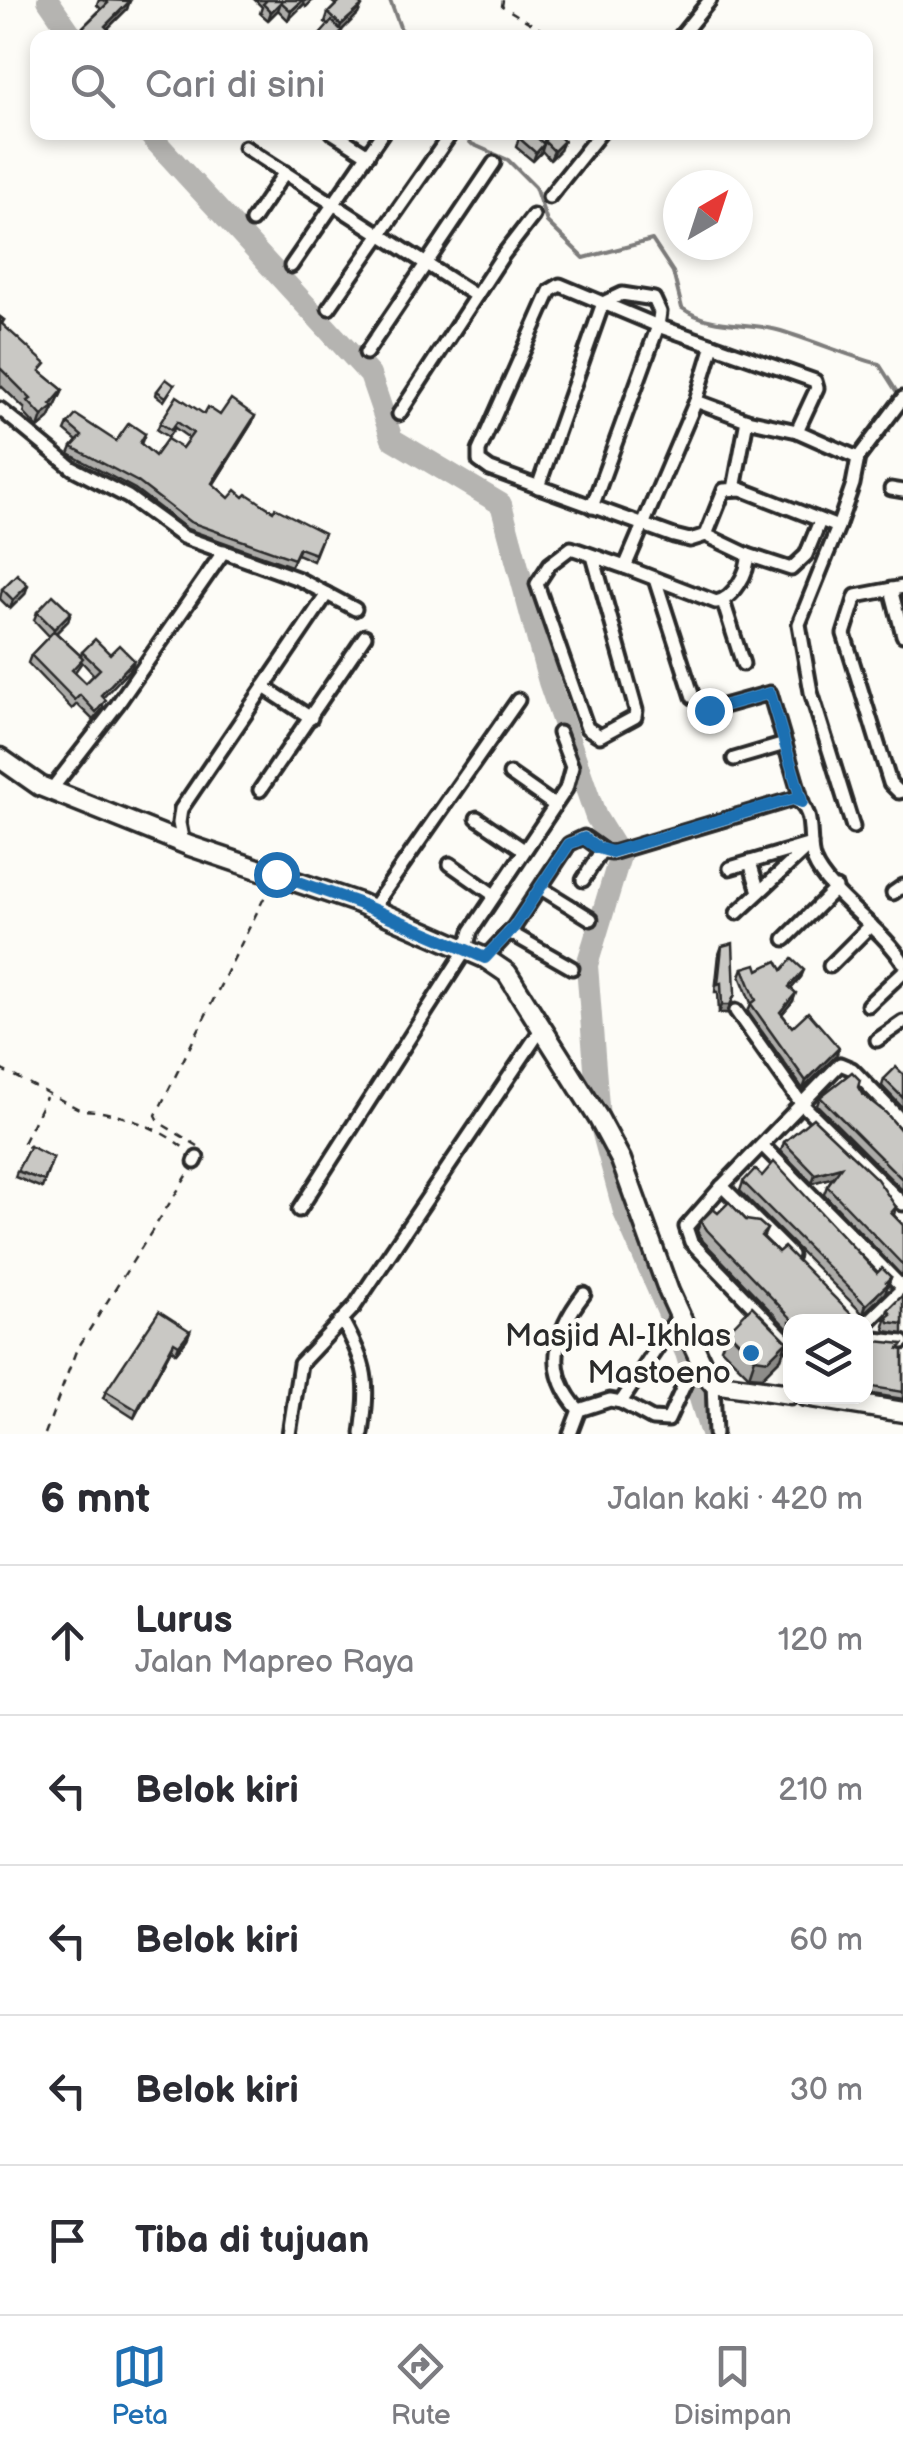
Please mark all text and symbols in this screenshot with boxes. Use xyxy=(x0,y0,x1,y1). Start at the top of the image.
search box xyxy=(30,30,873,140)
icon: search xyxy=(65,58,120,113)
text: Cari di sini xyxy=(145,63,325,108)
north arrow xyxy=(663,170,753,260)
route end xyxy=(687,688,733,734)
route start xyxy=(254,852,300,898)
map controls xyxy=(783,1314,873,1404)
button: layers xyxy=(783,1314,873,1404)
place label: Masjid Al-Ikhlas Mastoeno xyxy=(505,1317,731,1393)
marker: Masjid Al-Ikhlas Mastoeno xyxy=(740,1342,762,1364)
text: 6 mnt xyxy=(40,1474,150,1525)
text: Jalan kaki · 420 m xyxy=(608,1480,863,1519)
text: Lurus xyxy=(135,1598,233,1643)
icon: ahead xyxy=(40,1613,95,1668)
text: 120 m xyxy=(778,1621,863,1660)
text: Jalan Mapreo Raya xyxy=(135,1643,414,1682)
icon: left xyxy=(40,1763,95,1818)
text: Belok kiri xyxy=(135,1768,299,1813)
text: 210 m xyxy=(778,1771,863,1810)
icon: left xyxy=(40,1913,95,1968)
text: Belok kiri xyxy=(135,1918,299,1963)
text: 60 m xyxy=(790,1921,863,1960)
icon: left xyxy=(40,2063,95,2118)
text: Belok kiri xyxy=(135,2068,299,2113)
text: 30 m xyxy=(789,2071,863,2110)
icon: arrive xyxy=(40,2213,95,2268)
text: Tiba di tujuan xyxy=(135,2218,369,2263)
tab: Peta xyxy=(111,2339,168,2432)
tab: Rute xyxy=(391,2339,451,2432)
tab: Disimpan xyxy=(673,2339,792,2432)

